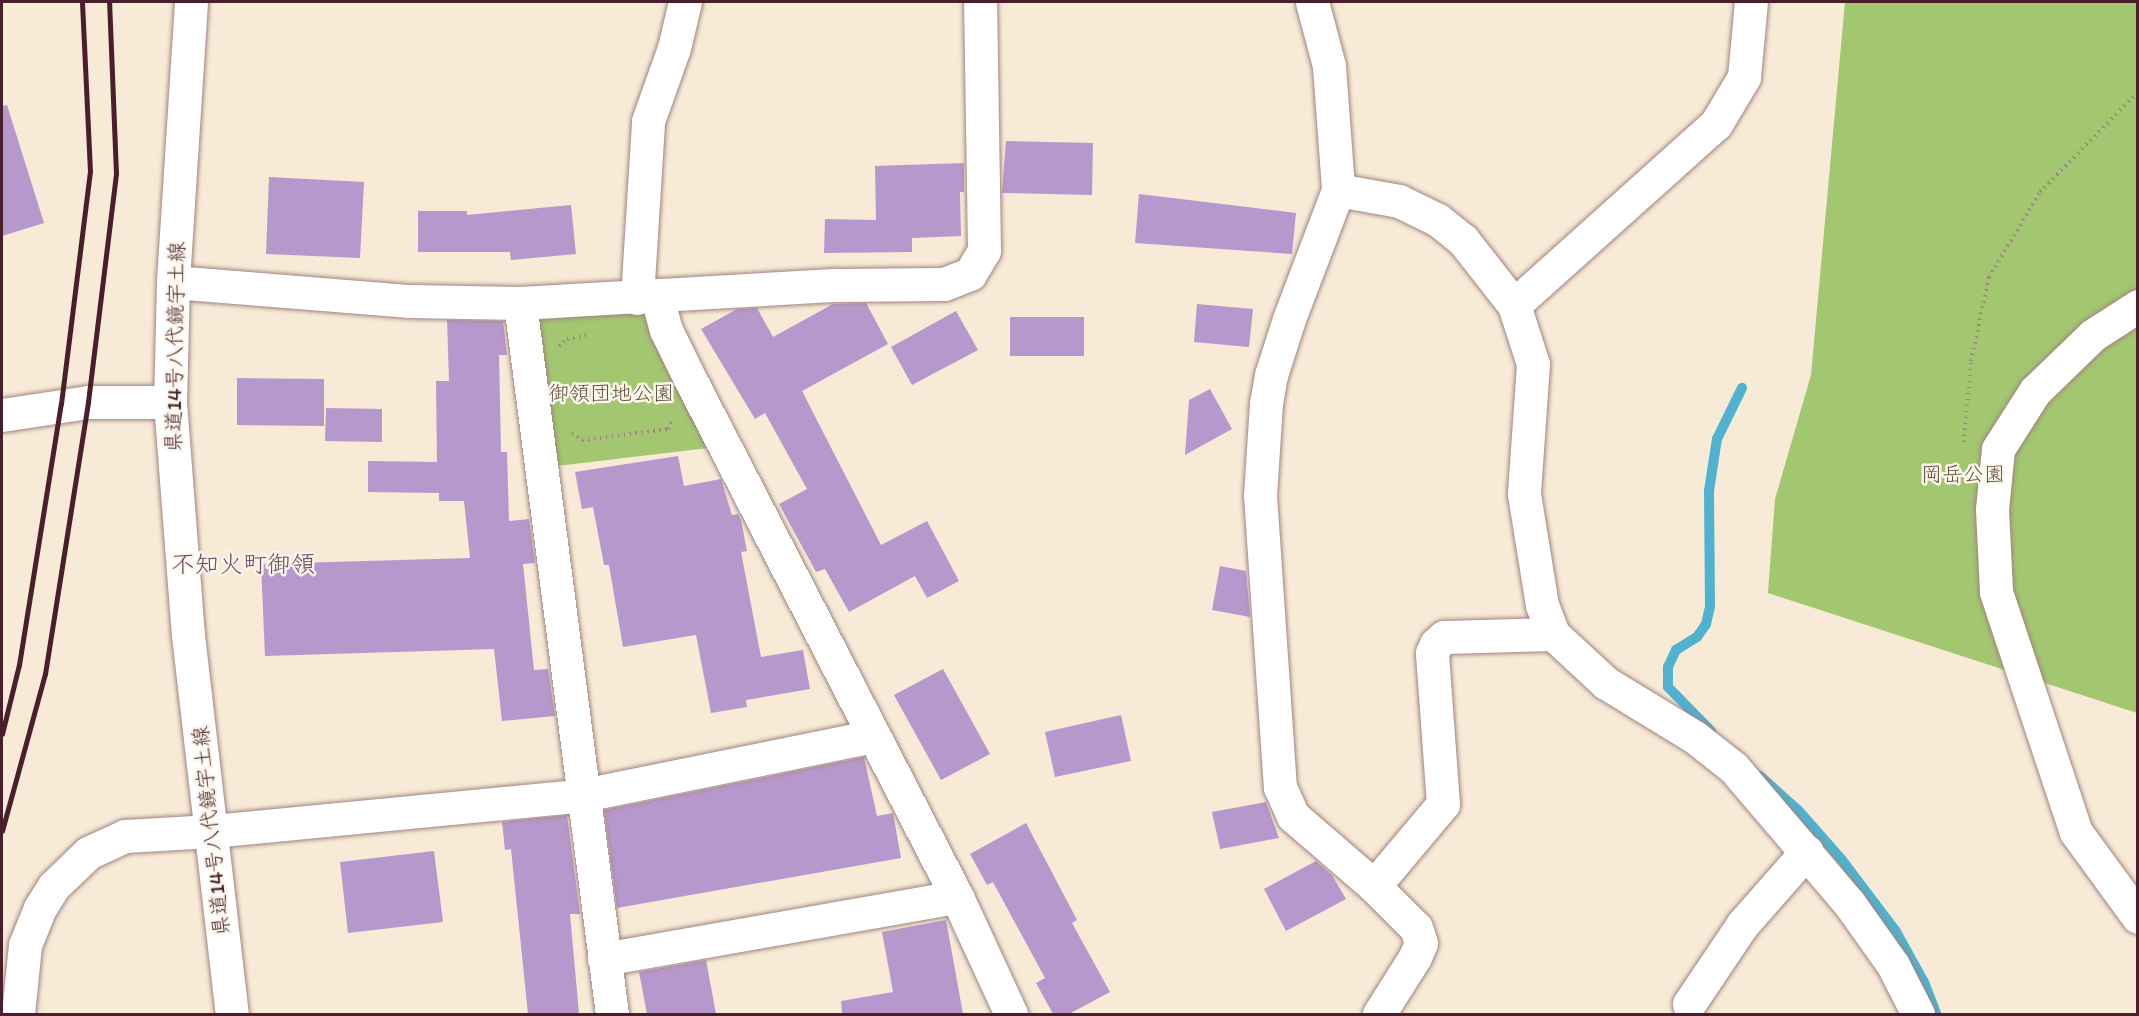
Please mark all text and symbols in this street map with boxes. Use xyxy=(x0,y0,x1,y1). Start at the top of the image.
street label: 県道14号八代鏡宇土線 xyxy=(161,241,189,453)
park label: 御領団地公園 xyxy=(548,380,674,406)
park label: 岡岳公園 xyxy=(1921,461,2005,487)
district label: 不知火町御領 xyxy=(171,550,315,578)
street label: 県道14号八代鏡宇土線 xyxy=(187,725,235,937)

